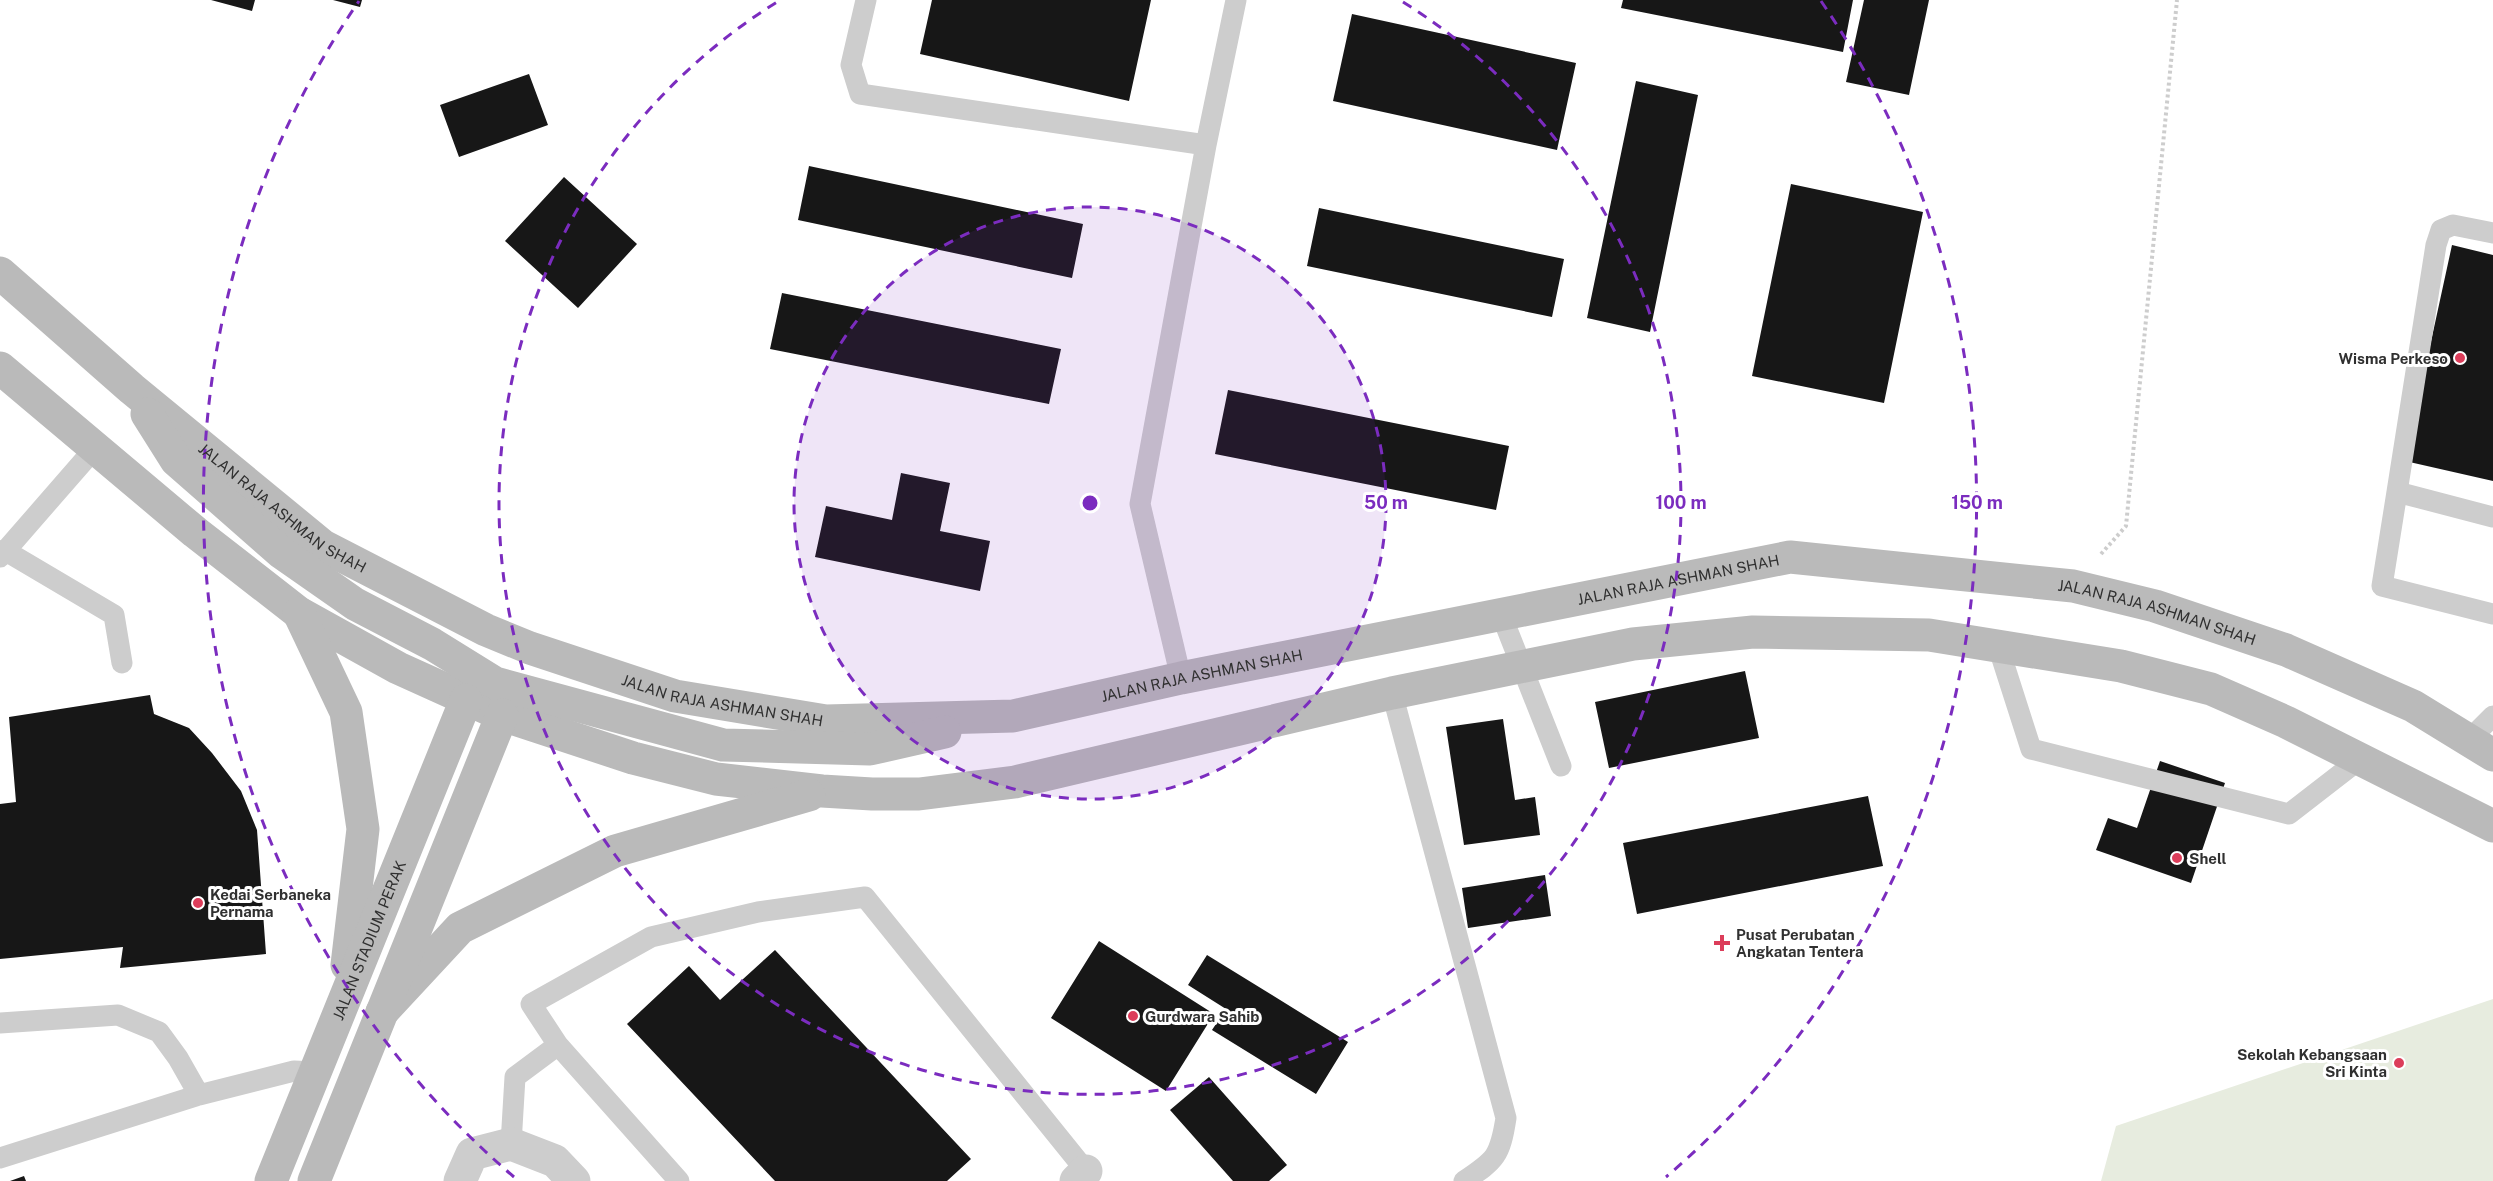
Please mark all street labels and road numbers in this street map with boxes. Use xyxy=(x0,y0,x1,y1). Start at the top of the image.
street label: JALAN RAJA ASHMAN SHAH xyxy=(196,439,369,575)
street label: JALAN RAJA ASHMAN SHAH xyxy=(1576,551,1781,608)
street label: JALAN RAJA ASHMAN SHAH xyxy=(2057,576,2258,648)
street label: JALAN RAJA ASHMAN SHAH xyxy=(1099,646,1304,704)
street label: JALAN RAJA ASHMAN SHAH xyxy=(620,671,825,729)
street label: JALAN STADIUM PERAK xyxy=(329,858,409,1022)

